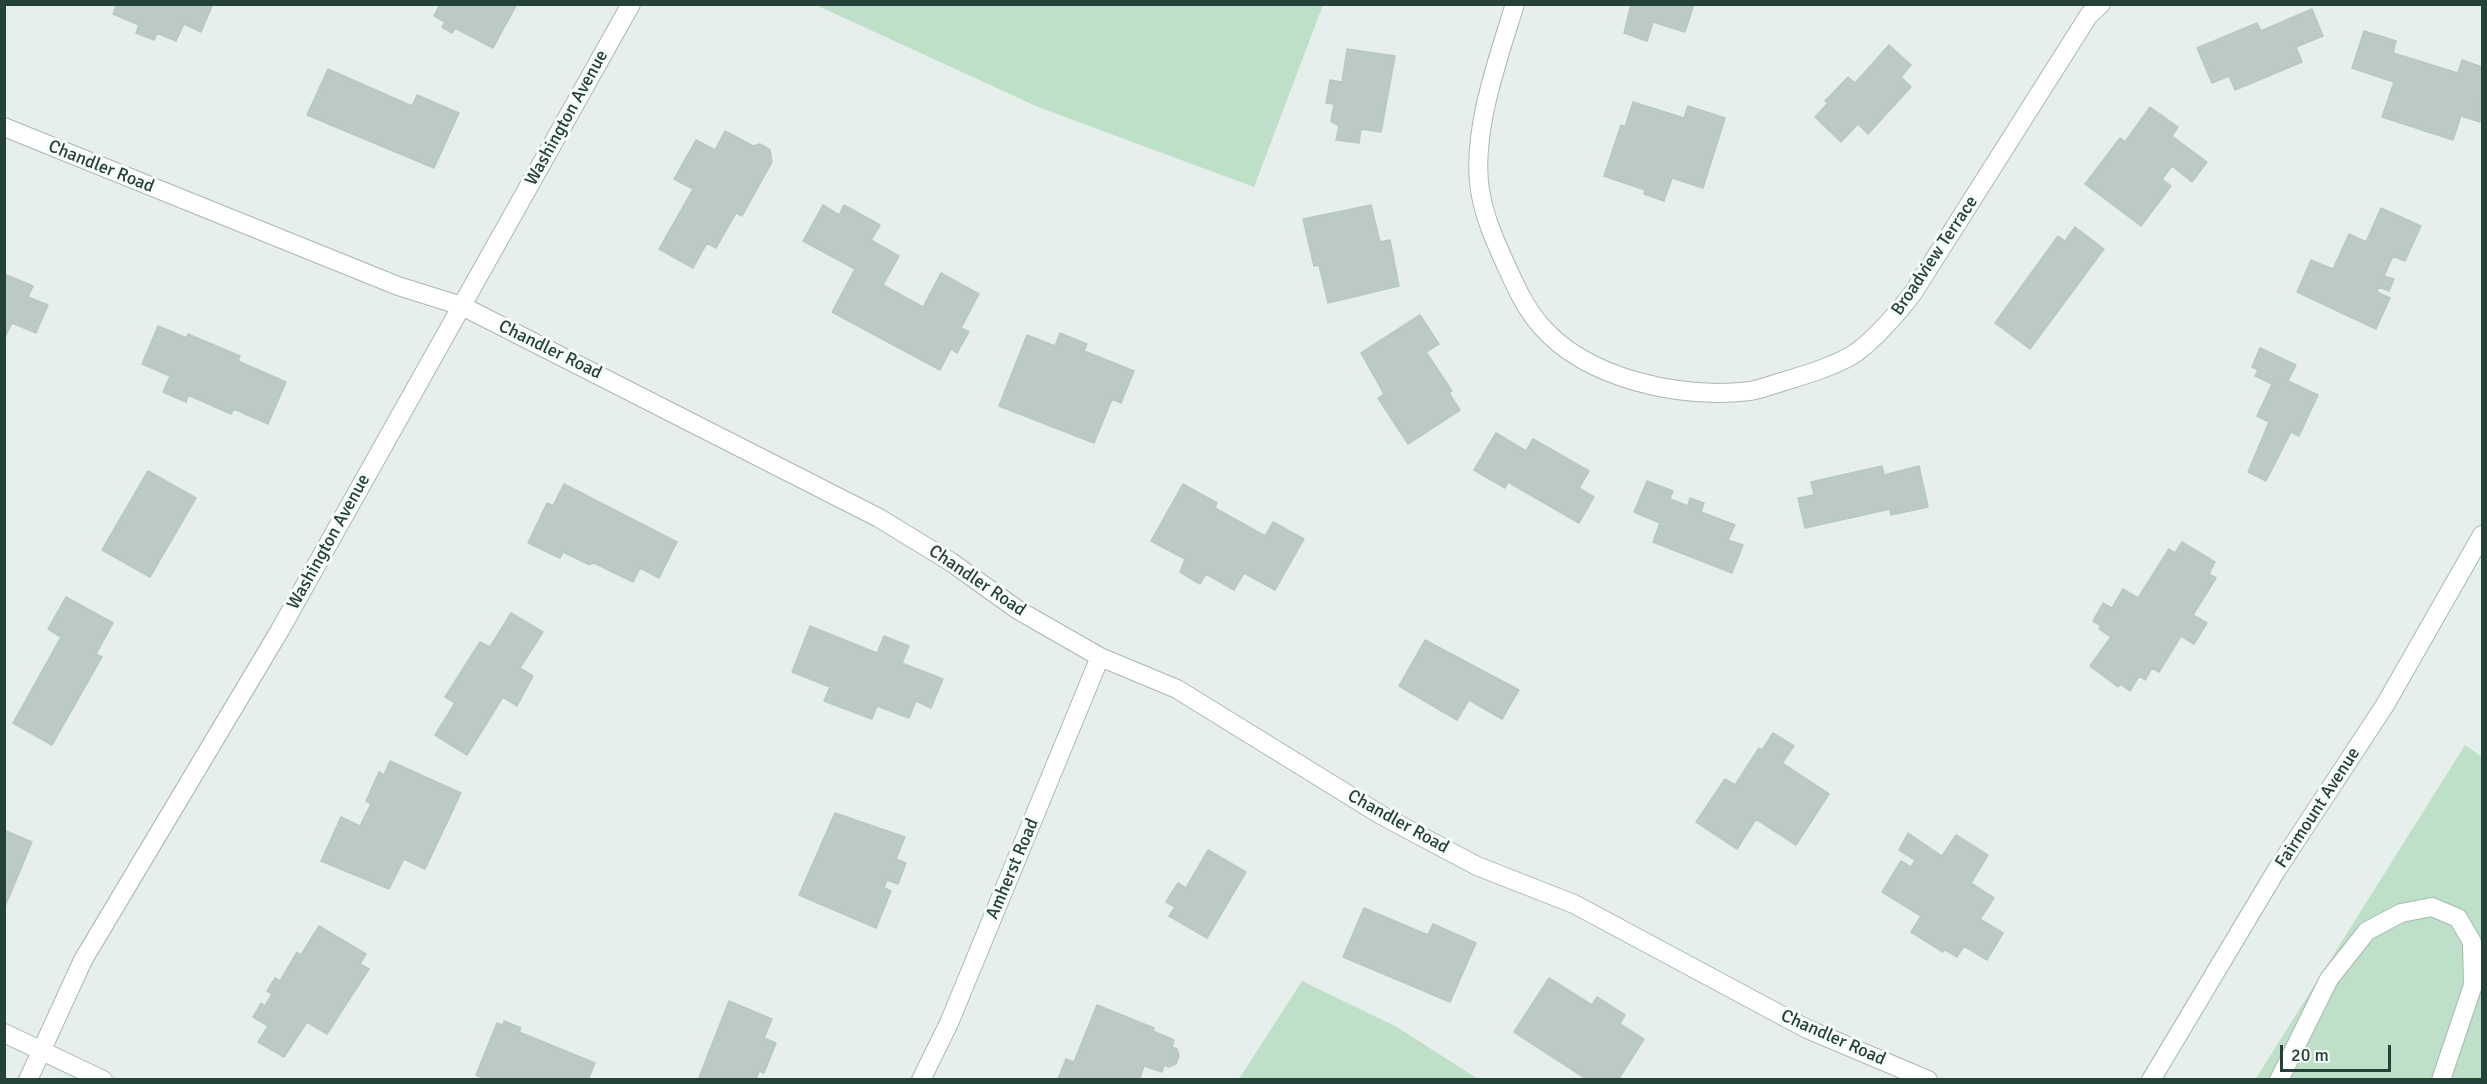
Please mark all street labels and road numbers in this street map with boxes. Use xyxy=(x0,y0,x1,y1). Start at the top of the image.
street label: Washington Avenue xyxy=(521,47,613,189)
street label: Chandler Road xyxy=(45,136,157,198)
street label: Broadview Terrace xyxy=(1887,192,1983,320)
street label: Chandler Road xyxy=(495,316,605,384)
street label: Washington Avenue xyxy=(283,471,375,613)
street label: Chandler Road xyxy=(924,541,1030,621)
street label: Fairmount Avenue xyxy=(2271,744,2365,872)
street label: Chandler Road xyxy=(1344,785,1452,859)
street label: Amherst Road xyxy=(982,815,1044,923)
street label: Chandler Road xyxy=(1777,1005,1889,1071)

